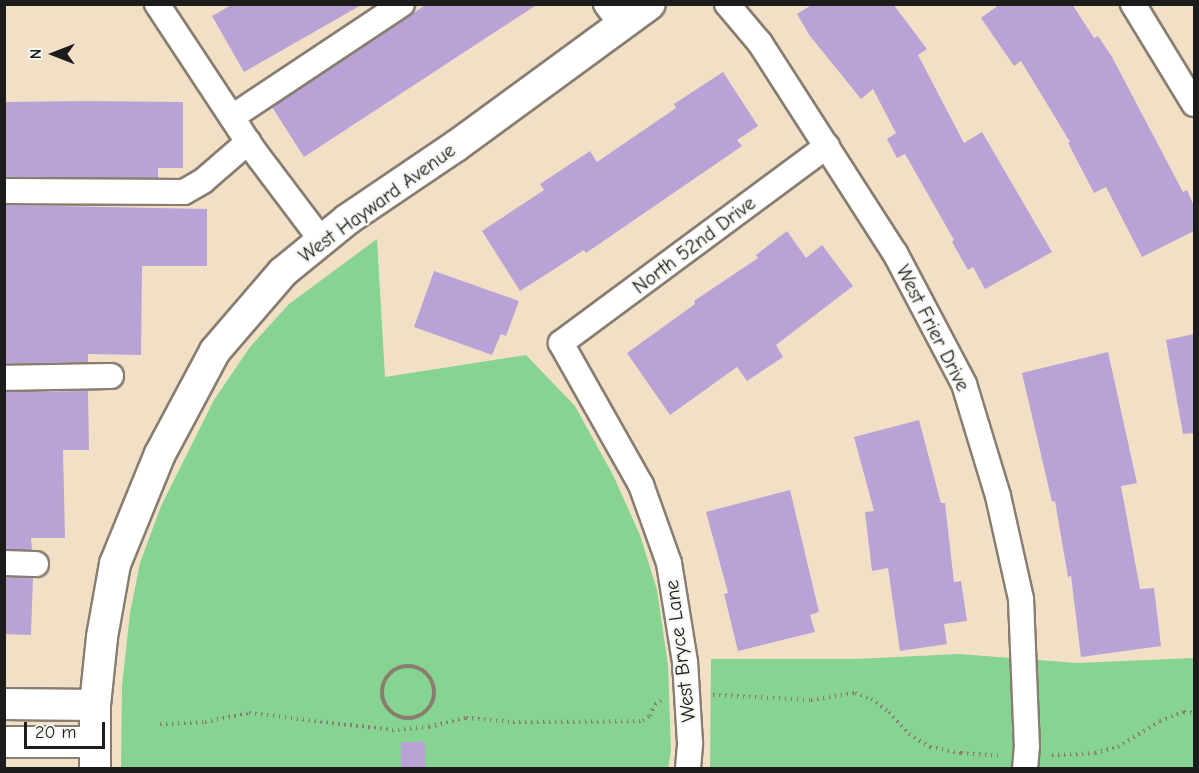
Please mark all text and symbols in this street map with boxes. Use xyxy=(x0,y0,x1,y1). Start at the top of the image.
north arrow xyxy=(24,24,84,84)
text: N xyxy=(27,49,45,59)
street label: West Hayward Avenue xyxy=(294,138,460,268)
street label: North 52nd Drive xyxy=(628,191,760,299)
street label: West Frier Drive xyxy=(891,261,975,395)
street label: West Bryce Lane xyxy=(659,579,701,723)
scale bar xyxy=(27,710,108,748)
text: 20 m xyxy=(35,722,76,743)

